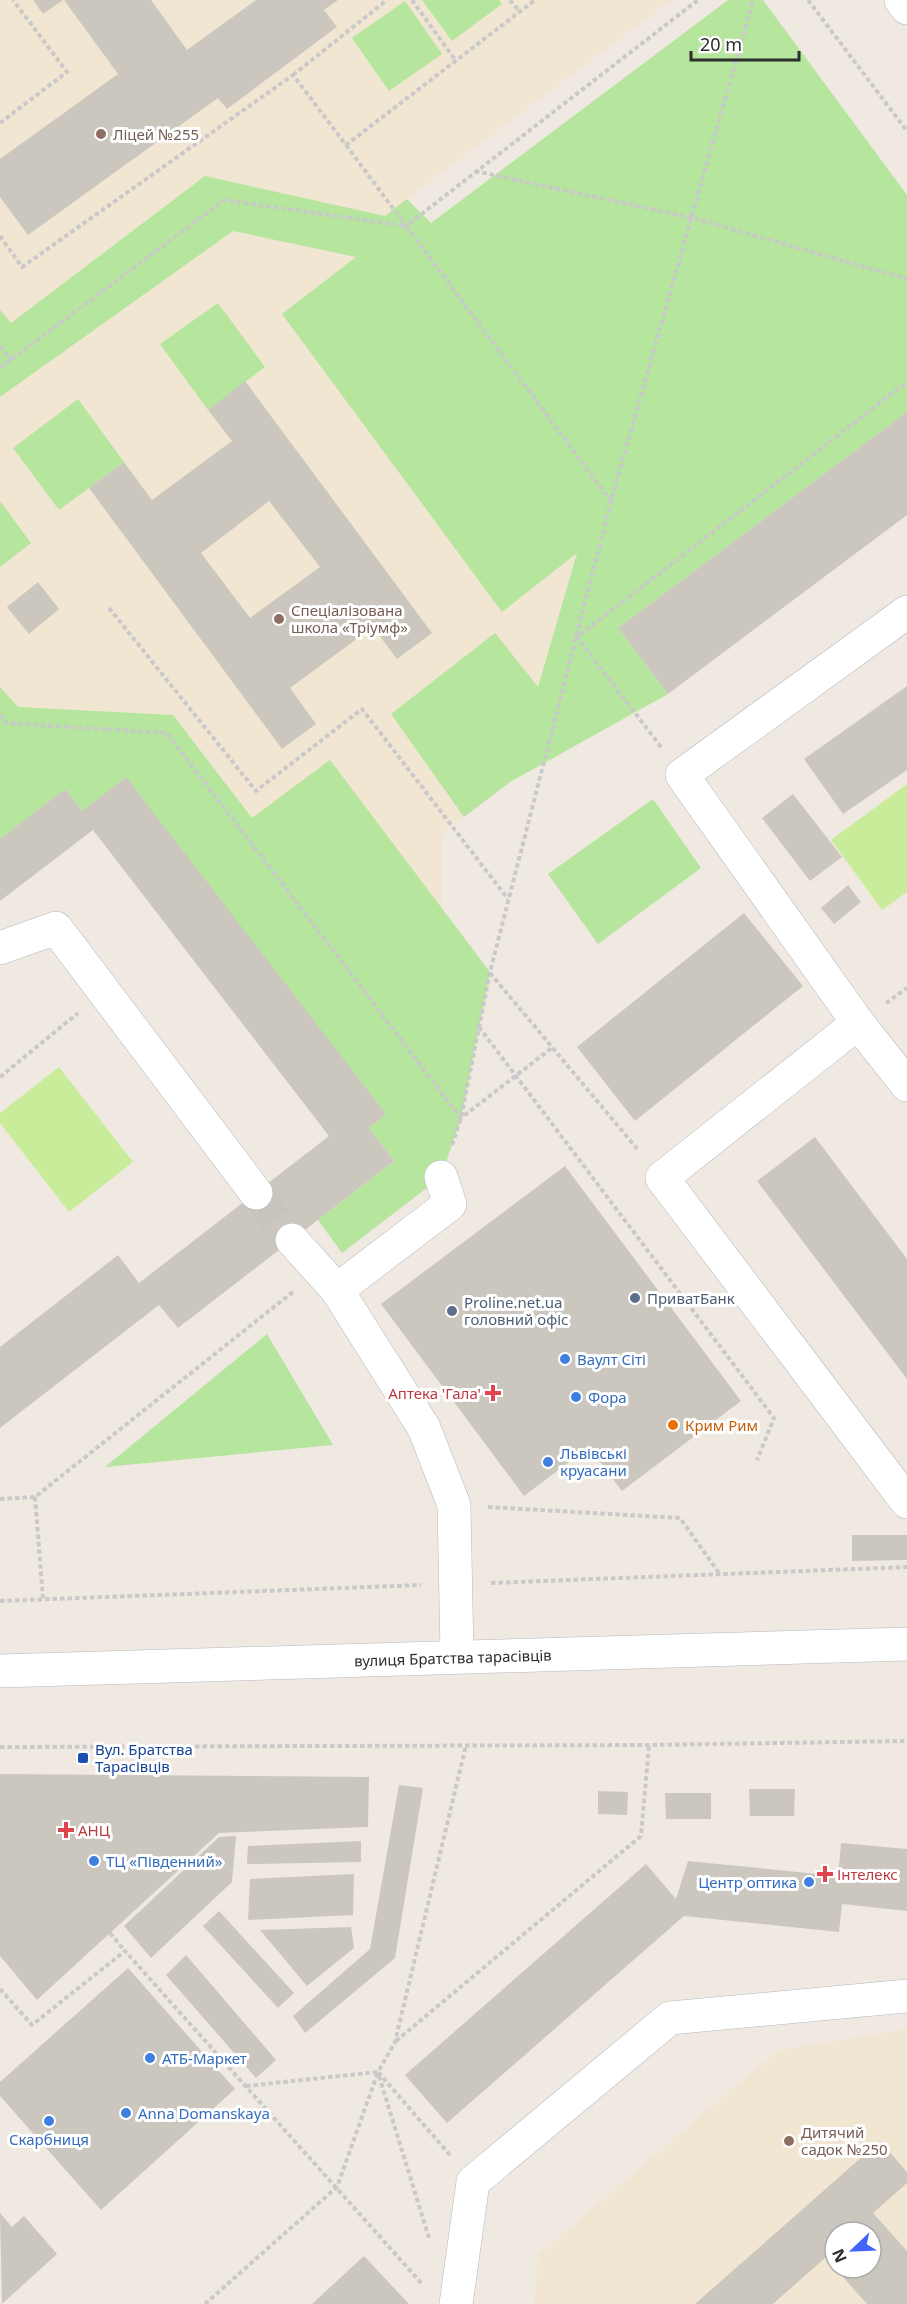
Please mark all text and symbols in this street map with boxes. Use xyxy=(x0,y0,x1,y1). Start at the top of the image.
scale bar xyxy=(691,24,799,62)
text: 20 m xyxy=(700,32,742,56)
place label: Ліцей №255 xyxy=(113,124,199,144)
marker: Ліцей №255 xyxy=(94,127,108,141)
place label: Спеціалізована школа «Тріумф» xyxy=(291,600,408,637)
marker: Спеціалізована школа «Тріумф» xyxy=(272,612,286,626)
place label: ПриватБанк xyxy=(647,1288,735,1308)
marker: ПриватБанк xyxy=(628,1291,642,1305)
place label: Proline.net.ua головний офіс xyxy=(464,1292,568,1329)
marker: Proline.net.ua головний офіс xyxy=(445,1304,459,1318)
place label: Ваулт Сіті xyxy=(577,1349,646,1369)
marker: Ваулт Сіті xyxy=(558,1352,572,1366)
place label: Аптека 'Гала' xyxy=(388,1383,481,1403)
marker: Аптека 'Гала' xyxy=(486,1386,500,1400)
place label: Фора xyxy=(588,1387,627,1407)
marker: Фора xyxy=(569,1390,583,1404)
place label: Крим Рим xyxy=(685,1415,758,1435)
marker: Крим Рим xyxy=(666,1418,680,1432)
place label: Львівські круасани xyxy=(560,1443,627,1480)
marker: Львівські круасани xyxy=(541,1455,555,1469)
street label: вулиця Братства тарасівців xyxy=(354,1645,552,1670)
place label: Вул. Братства Тарасівців xyxy=(95,1739,193,1776)
marker: Вул. Братства Тарасівців xyxy=(76,1751,90,1765)
place label: АНЦ xyxy=(78,1820,110,1840)
marker: АНЦ xyxy=(59,1823,73,1837)
place label: ТЦ «Південний» xyxy=(106,1851,223,1871)
marker: ТЦ «Південний» xyxy=(87,1854,101,1868)
place label: Інтелекс xyxy=(837,1864,898,1884)
marker: Інтелекс xyxy=(818,1867,832,1881)
place label: Центр оптика xyxy=(698,1872,797,1892)
marker: Центр оптика xyxy=(802,1875,816,1889)
place label: АТБ-Маркет xyxy=(162,2048,247,2068)
marker: АТБ-Маркет xyxy=(143,2051,157,2065)
place label: Anna Domanskaya xyxy=(138,2103,270,2123)
marker: Anna Domanskaya xyxy=(119,2106,133,2120)
marker: Скарбниця xyxy=(42,2114,56,2128)
place label: Дитячий садок №250 xyxy=(801,2122,888,2159)
place label: Скарбниця xyxy=(9,2129,89,2149)
marker: Дитячий садок №250 xyxy=(782,2134,796,2148)
north arrow xyxy=(823,2220,883,2280)
text: N xyxy=(827,2246,852,2266)

